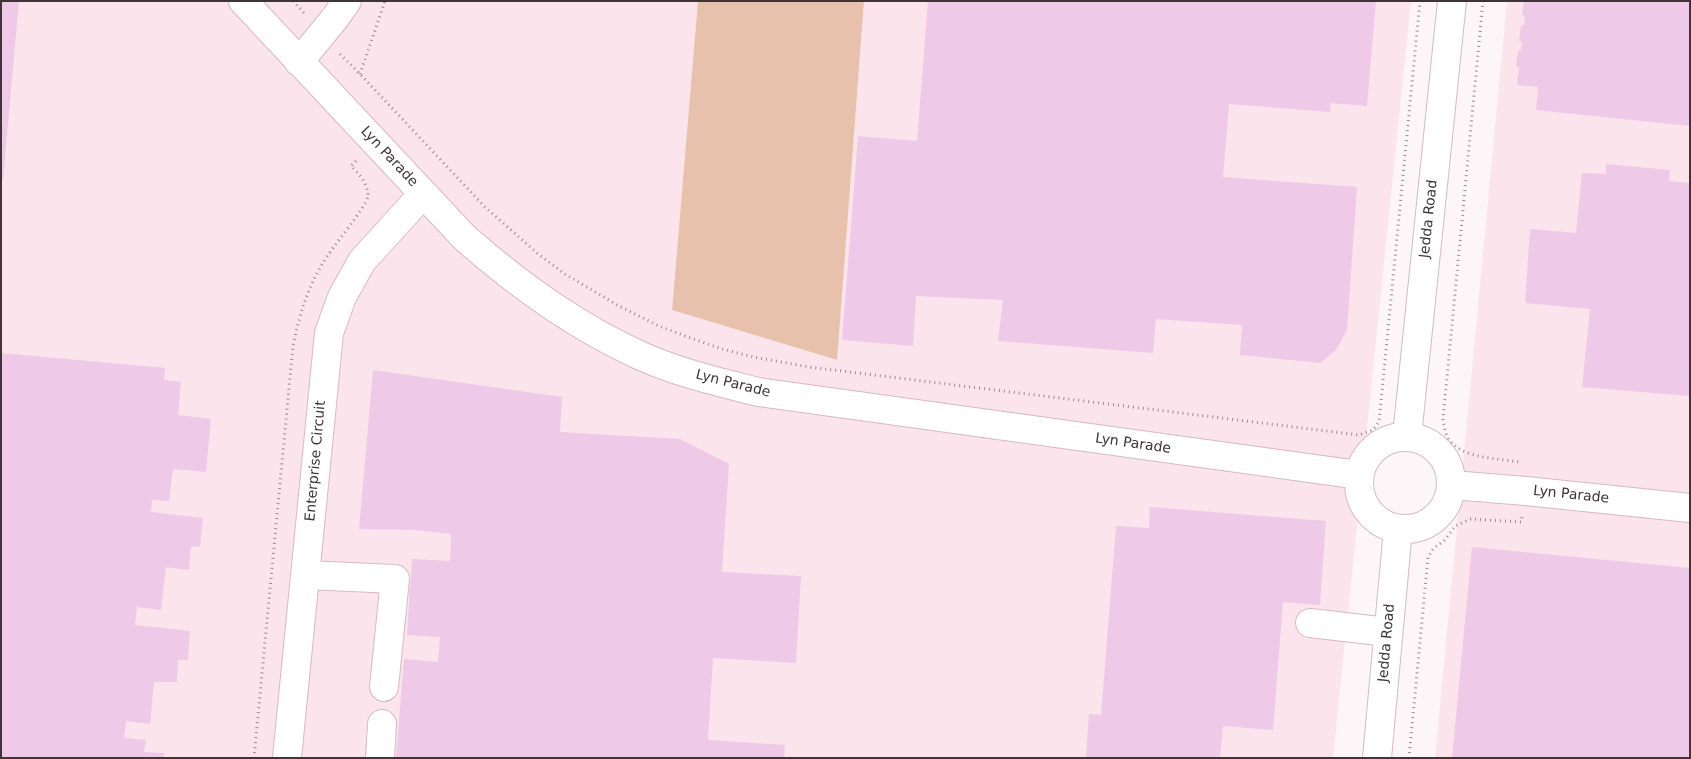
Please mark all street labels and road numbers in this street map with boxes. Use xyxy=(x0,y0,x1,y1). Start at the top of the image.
street label: Lyn Parade xyxy=(357,123,421,191)
street label: Jedda Road xyxy=(1417,179,1441,259)
street label: Lyn Parade xyxy=(694,367,772,401)
street label: Enterprise Circuit xyxy=(302,400,330,522)
street label: Lyn Parade xyxy=(1094,430,1172,458)
street label: Lyn Parade xyxy=(1532,483,1610,507)
street label: Jedda Road xyxy=(1375,603,1399,683)

